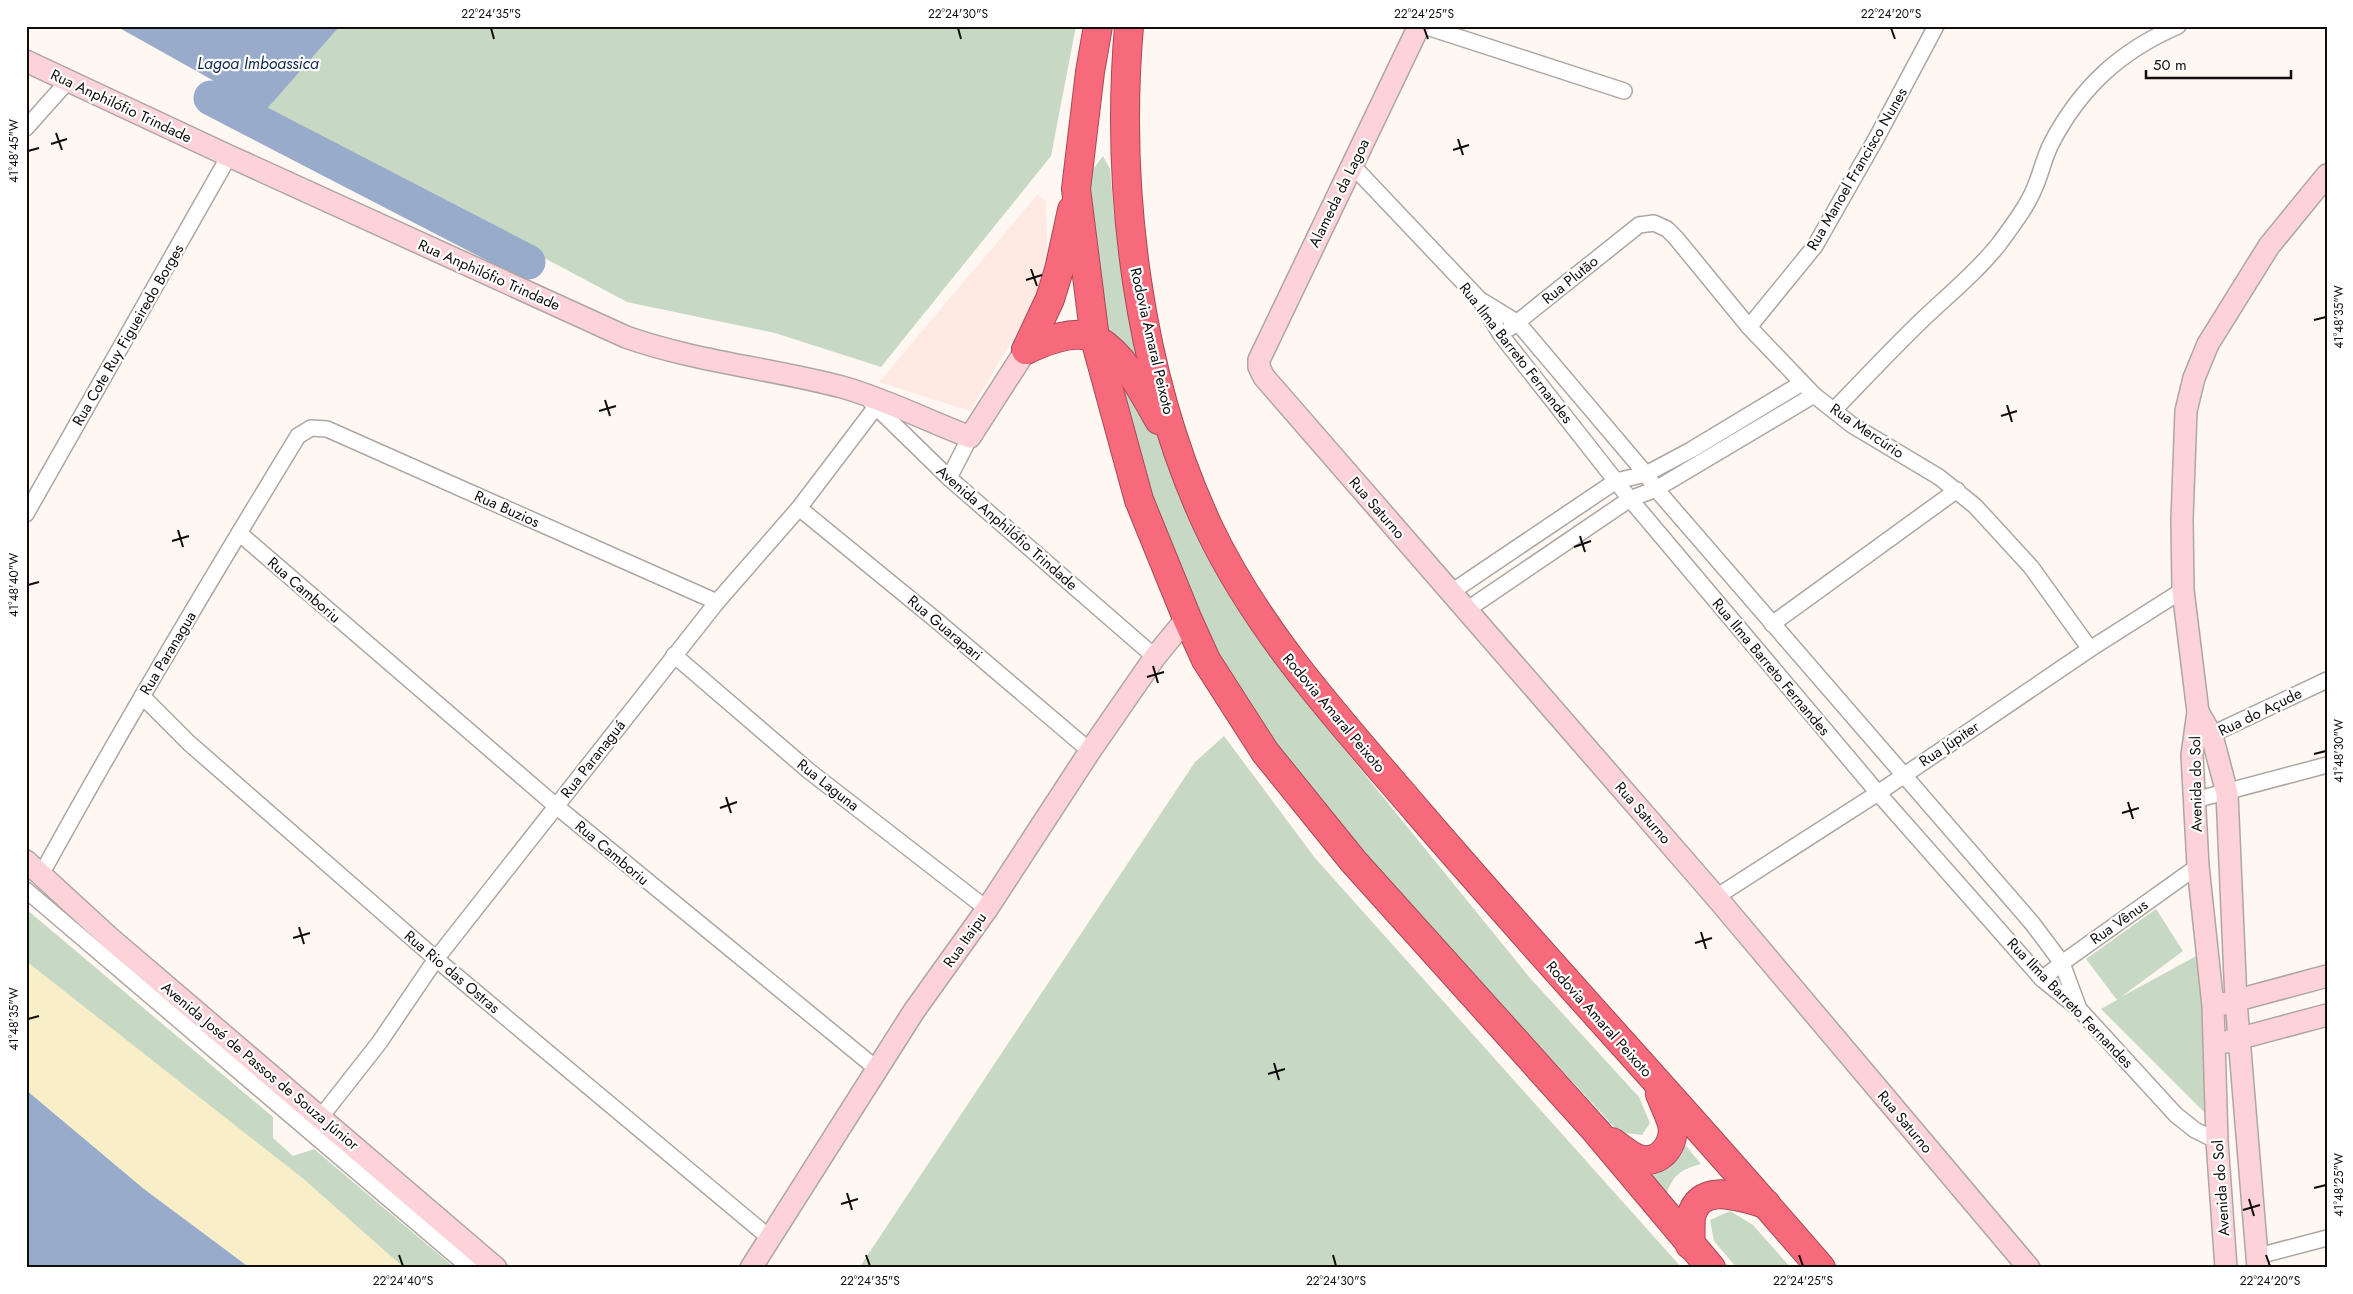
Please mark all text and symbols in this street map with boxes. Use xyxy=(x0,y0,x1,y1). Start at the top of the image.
text: 22°24'35"S xyxy=(461,5,521,23)
text: 22°24'30"S xyxy=(928,5,988,23)
text: 22°24'25"S xyxy=(1394,5,1454,23)
text: 22°24'20"S xyxy=(1861,5,1922,23)
scale bar xyxy=(2146,48,2290,80)
water label: Lagoa Imboassica xyxy=(197,52,319,75)
text: 50 m xyxy=(2153,54,2187,76)
street label: Rua Anphilófio Trindade xyxy=(47,64,195,148)
street label: Rua Manoel Francisco Nunes xyxy=(1801,84,1913,254)
text: 41°48'45"W xyxy=(5,119,23,183)
street label: Alameda da Lagoa xyxy=(1303,135,1375,251)
street label: Rua Anphilófio Trindade xyxy=(414,234,564,316)
street label: Rua Cote Ruy Figueiredo Borges xyxy=(67,240,189,430)
street label: Rua Plutão xyxy=(1537,250,1603,310)
street label: Rodovia Amaral Peixoto xyxy=(1124,265,1180,417)
street label: Rua Ilma Barreto Fernandes xyxy=(1454,278,1578,428)
text: 41°48'35"W xyxy=(2330,285,2348,349)
street label: Rua Mercúrio xyxy=(1826,398,1908,464)
street label: Avenida Anphilófio Trindade xyxy=(932,460,1083,596)
street label: Rua Saturno xyxy=(1344,472,1410,544)
street label: Rua Buzios xyxy=(471,485,543,533)
street label: Rua Camboriu xyxy=(263,552,345,628)
text: 41°48'40"W xyxy=(5,553,23,617)
street label: Rua Guarapari xyxy=(903,590,987,666)
street label: Rua Ilma Barreto Fernandes xyxy=(1707,594,1835,740)
street label: Rua Paranagua xyxy=(134,607,202,699)
street label: Rodovia Amaral Peixoto xyxy=(1277,649,1391,777)
street label: Rua do Açude xyxy=(2215,682,2306,742)
street label: Rua Paranaguá xyxy=(555,715,631,803)
street label: Rua Júpiter xyxy=(1914,715,1984,772)
text: 41°48'30"W xyxy=(2330,719,2348,783)
street label: Avenida do Sol xyxy=(2184,736,2208,832)
street label: Rua Laguna xyxy=(792,754,864,816)
street label: Rua Saturno xyxy=(1610,777,1676,849)
street label: Rua Camboriu xyxy=(570,815,654,891)
street label: Rua Vênus xyxy=(2086,894,2152,950)
street label: Rua Itaipu xyxy=(938,908,992,972)
street label: Rua Rio das Ostras xyxy=(399,925,505,1019)
street label: Rua Ilma Barreto Fernandes xyxy=(2002,933,2138,1073)
street label: Rodovia Amaral Peixoto xyxy=(1541,956,1657,1082)
street label: Avenida José de Passos de Souza Júnior xyxy=(156,977,364,1156)
text: 41°48'35"W xyxy=(5,987,23,1051)
street label: Rua Saturno xyxy=(1872,1086,1938,1158)
street label: Avenida do Sol xyxy=(2207,1139,2235,1237)
text: 41°48'25"W xyxy=(2330,1153,2348,1217)
text: 22°24'40"S xyxy=(373,1272,434,1290)
text: 22°24'35"S xyxy=(840,1272,900,1290)
text: 22°24'30"S xyxy=(1306,1272,1366,1290)
text: 22°24'25"S xyxy=(1773,1272,1833,1290)
text: 22°24'20"S xyxy=(2240,1272,2301,1290)

